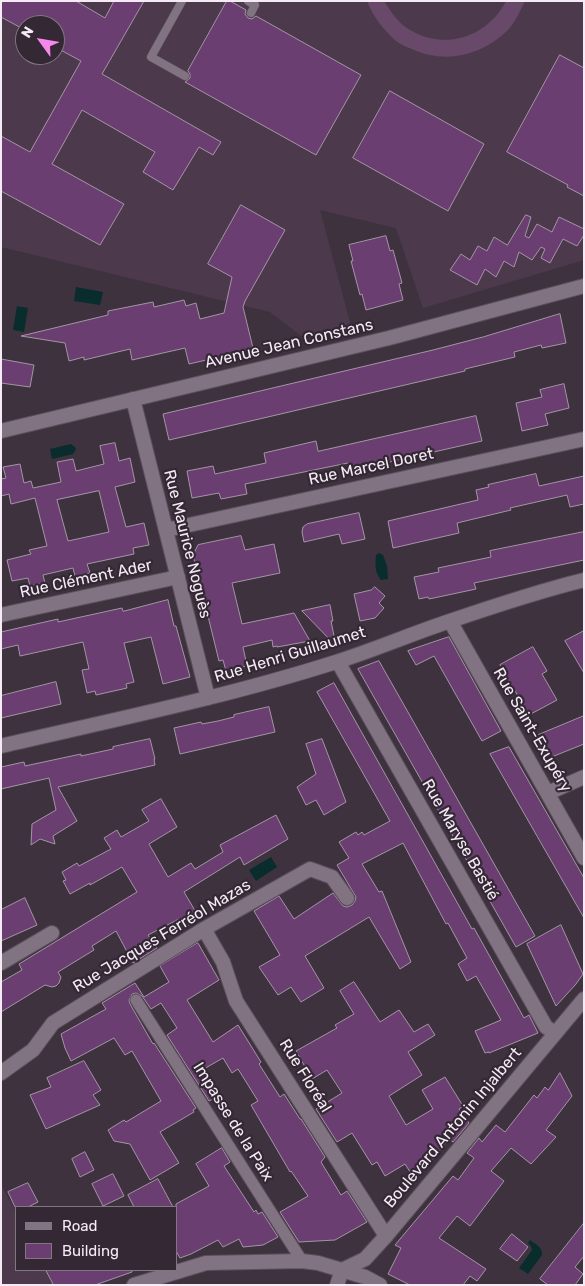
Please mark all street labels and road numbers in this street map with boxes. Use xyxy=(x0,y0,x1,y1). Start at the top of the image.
street label: Avenue Jean Constans xyxy=(203,315,375,373)
street label: Rue Marcel Doret xyxy=(307,444,435,490)
street label: Rue Maurice Noguès xyxy=(159,468,215,620)
street label: Rue Clément Ader xyxy=(18,556,154,602)
street label: Rue Henri Guillaumet xyxy=(212,623,368,687)
street label: Rue Saint-Exupéry xyxy=(489,664,575,796)
street label: Rue Maryse Bastié xyxy=(417,776,503,904)
street label: Rue Jacques Ferréol Mazas xyxy=(70,875,254,997)
street label: Rue Floréal xyxy=(275,1036,335,1116)
street label: Boulevard Antonin Injalbert xyxy=(380,1044,526,1212)
street label: Impasse de la Paix xyxy=(189,1059,277,1185)

